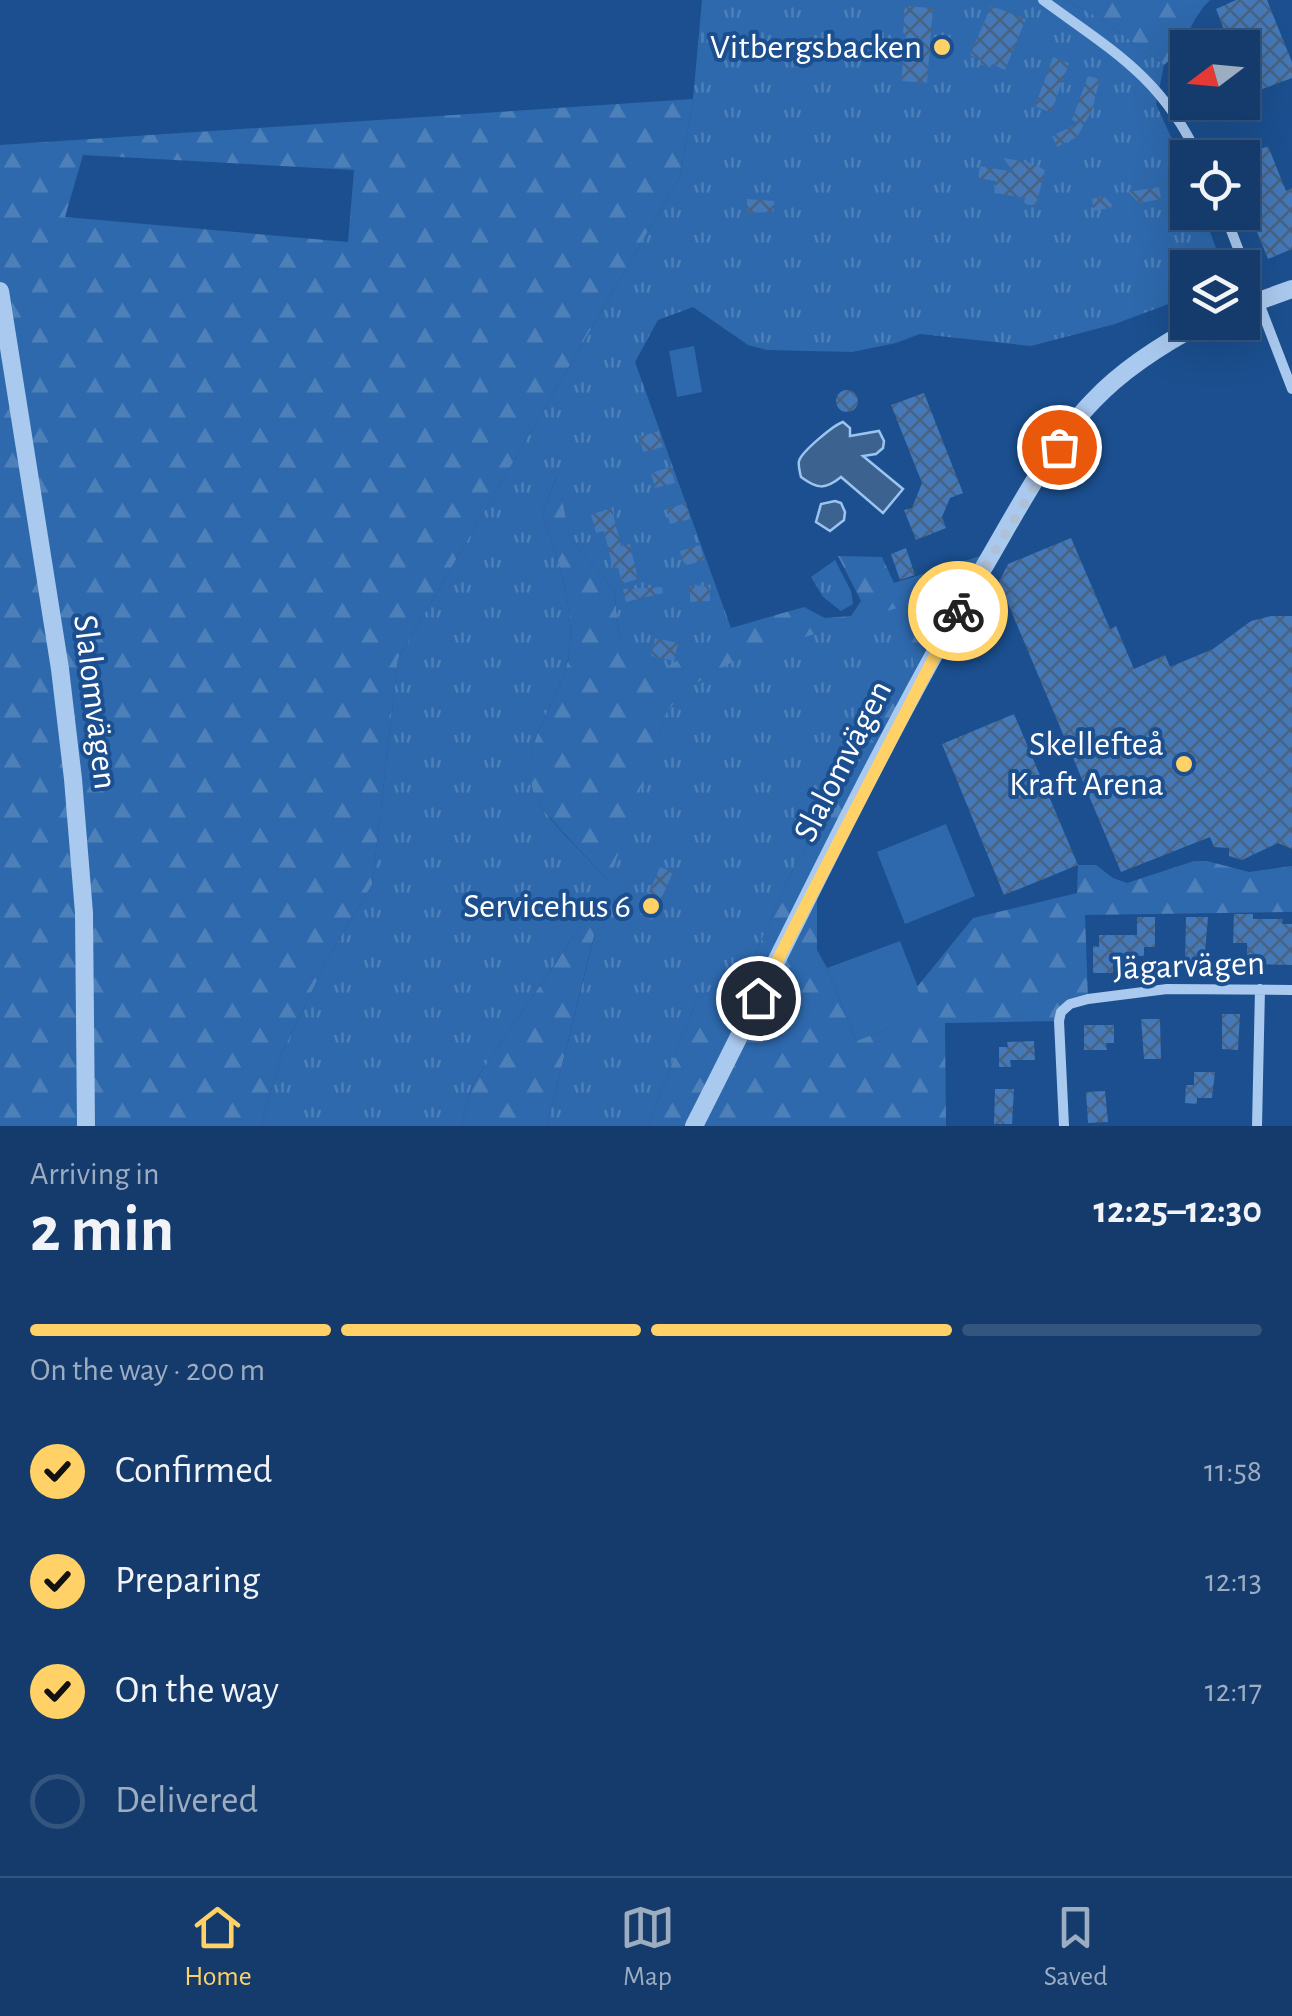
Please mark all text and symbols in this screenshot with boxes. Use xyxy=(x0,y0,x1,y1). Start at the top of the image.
place label: Vitbergsbacken xyxy=(710,30,922,65)
north arrow xyxy=(1170,30,1260,120)
map controls xyxy=(1170,30,1260,340)
marker: Vitbergsbacken xyxy=(931,36,953,58)
button: locate xyxy=(1170,140,1260,230)
button: layers xyxy=(1170,250,1260,340)
pin xyxy=(1017,405,1102,490)
icon: bag xyxy=(1032,420,1087,475)
courier xyxy=(908,561,1008,661)
icon: bike xyxy=(931,584,986,639)
street label: Slalomvägen xyxy=(67,613,123,791)
street label: Slalomvägen xyxy=(788,675,898,847)
place label: Skellefteå Kraft Arena xyxy=(1009,727,1164,802)
marker: Skellefteå Kraft Arena xyxy=(1173,753,1195,775)
place label: Servicehus 6 xyxy=(463,889,631,924)
marker: Servicehus 6 xyxy=(640,895,662,917)
street label: Jägarvägen xyxy=(1112,946,1266,986)
pin xyxy=(716,956,801,1041)
icon: home xyxy=(731,971,786,1026)
text: Arriving in xyxy=(30,1158,159,1190)
text: 12:25–12:30 xyxy=(1093,1192,1262,1230)
text: 2 min xyxy=(30,1198,174,1263)
text: On the way · 200 m xyxy=(30,1354,265,1386)
icon: check xyxy=(30,1444,85,1499)
text: Confirmed xyxy=(115,1452,272,1490)
text: 11:58 xyxy=(1204,1455,1262,1487)
icon: check xyxy=(30,1554,85,1609)
text: Preparing xyxy=(115,1562,260,1600)
text: 12:13 xyxy=(1205,1565,1262,1597)
icon: check xyxy=(30,1664,85,1719)
text: On the way xyxy=(115,1672,279,1710)
text: 12:17 xyxy=(1205,1675,1262,1707)
text: Delivered xyxy=(115,1782,258,1820)
tab: Home xyxy=(184,1900,252,1994)
tab: Map xyxy=(620,1900,675,1994)
tab: Saved xyxy=(1044,1900,1108,1994)

